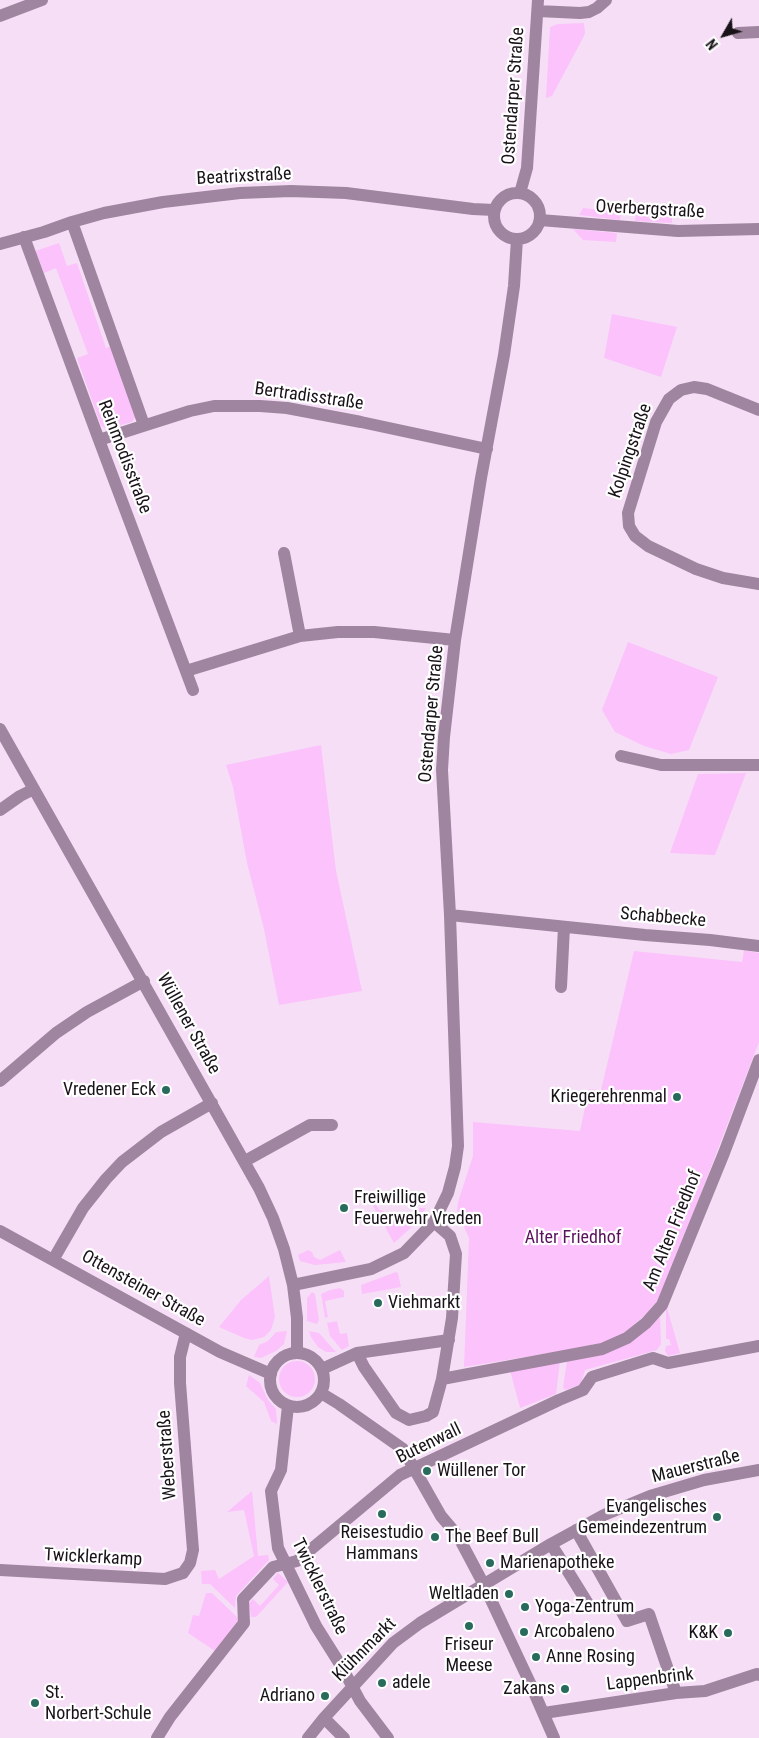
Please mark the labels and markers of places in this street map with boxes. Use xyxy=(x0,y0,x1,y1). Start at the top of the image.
place label: Vredener Eck xyxy=(63,1079,156,1101)
marker: Vredener Eck xyxy=(160,1084,172,1096)
place label: Kriegerehrenmal xyxy=(551,1086,667,1108)
marker: Kriegerehrenmal xyxy=(671,1091,683,1103)
place label: Freiwillige Feuerwehr Vreden xyxy=(354,1187,482,1230)
marker: Freiwillige Feuerwehr Vreden xyxy=(338,1202,350,1214)
place label: Viehmarkt xyxy=(388,1292,460,1314)
marker: Viehmarkt xyxy=(372,1297,384,1309)
place label: Wüllener Tor xyxy=(437,1460,526,1482)
marker: Wüllener Tor xyxy=(421,1465,433,1477)
place label: Evangelisches Gemeindezentrum xyxy=(578,1496,707,1538)
marker: Reisestudio Hammans xyxy=(376,1508,388,1520)
marker: Evangelisches Gemeindezentrum xyxy=(711,1511,723,1523)
place label: Reisestudio Hammans xyxy=(340,1522,424,1565)
place label: The Beef Bull xyxy=(445,1526,539,1548)
marker: The Beef Bull xyxy=(429,1531,441,1543)
place label: Marienapotheke xyxy=(500,1552,614,1574)
marker: Marienapotheke xyxy=(484,1557,496,1569)
place label: Weltladen xyxy=(429,1583,499,1605)
marker: Weltladen xyxy=(503,1588,515,1600)
place label: Yoga-Zentrum xyxy=(535,1596,634,1618)
marker: Yoga-Zentrum xyxy=(519,1601,531,1613)
marker: Friseur Meese xyxy=(463,1620,475,1632)
place label: Arcobaleno xyxy=(534,1621,615,1643)
place label: K&K xyxy=(689,1622,718,1644)
marker: Arcobaleno xyxy=(518,1626,530,1638)
marker: K&K xyxy=(722,1627,734,1639)
place label: Friseur Meese xyxy=(445,1634,493,1676)
place label: Anne Rosing xyxy=(546,1646,635,1668)
marker: Anne Rosing xyxy=(530,1651,542,1663)
place label: adele xyxy=(392,1672,431,1694)
marker: adele xyxy=(376,1677,388,1689)
place label: Zakans xyxy=(503,1678,555,1700)
place label: St. Norbert-Schule xyxy=(45,1682,151,1725)
marker: Zakans xyxy=(559,1683,571,1695)
place label: Adriano xyxy=(260,1685,315,1707)
marker: Adriano xyxy=(319,1690,331,1702)
marker: St. Norbert-Schule xyxy=(29,1697,41,1709)

